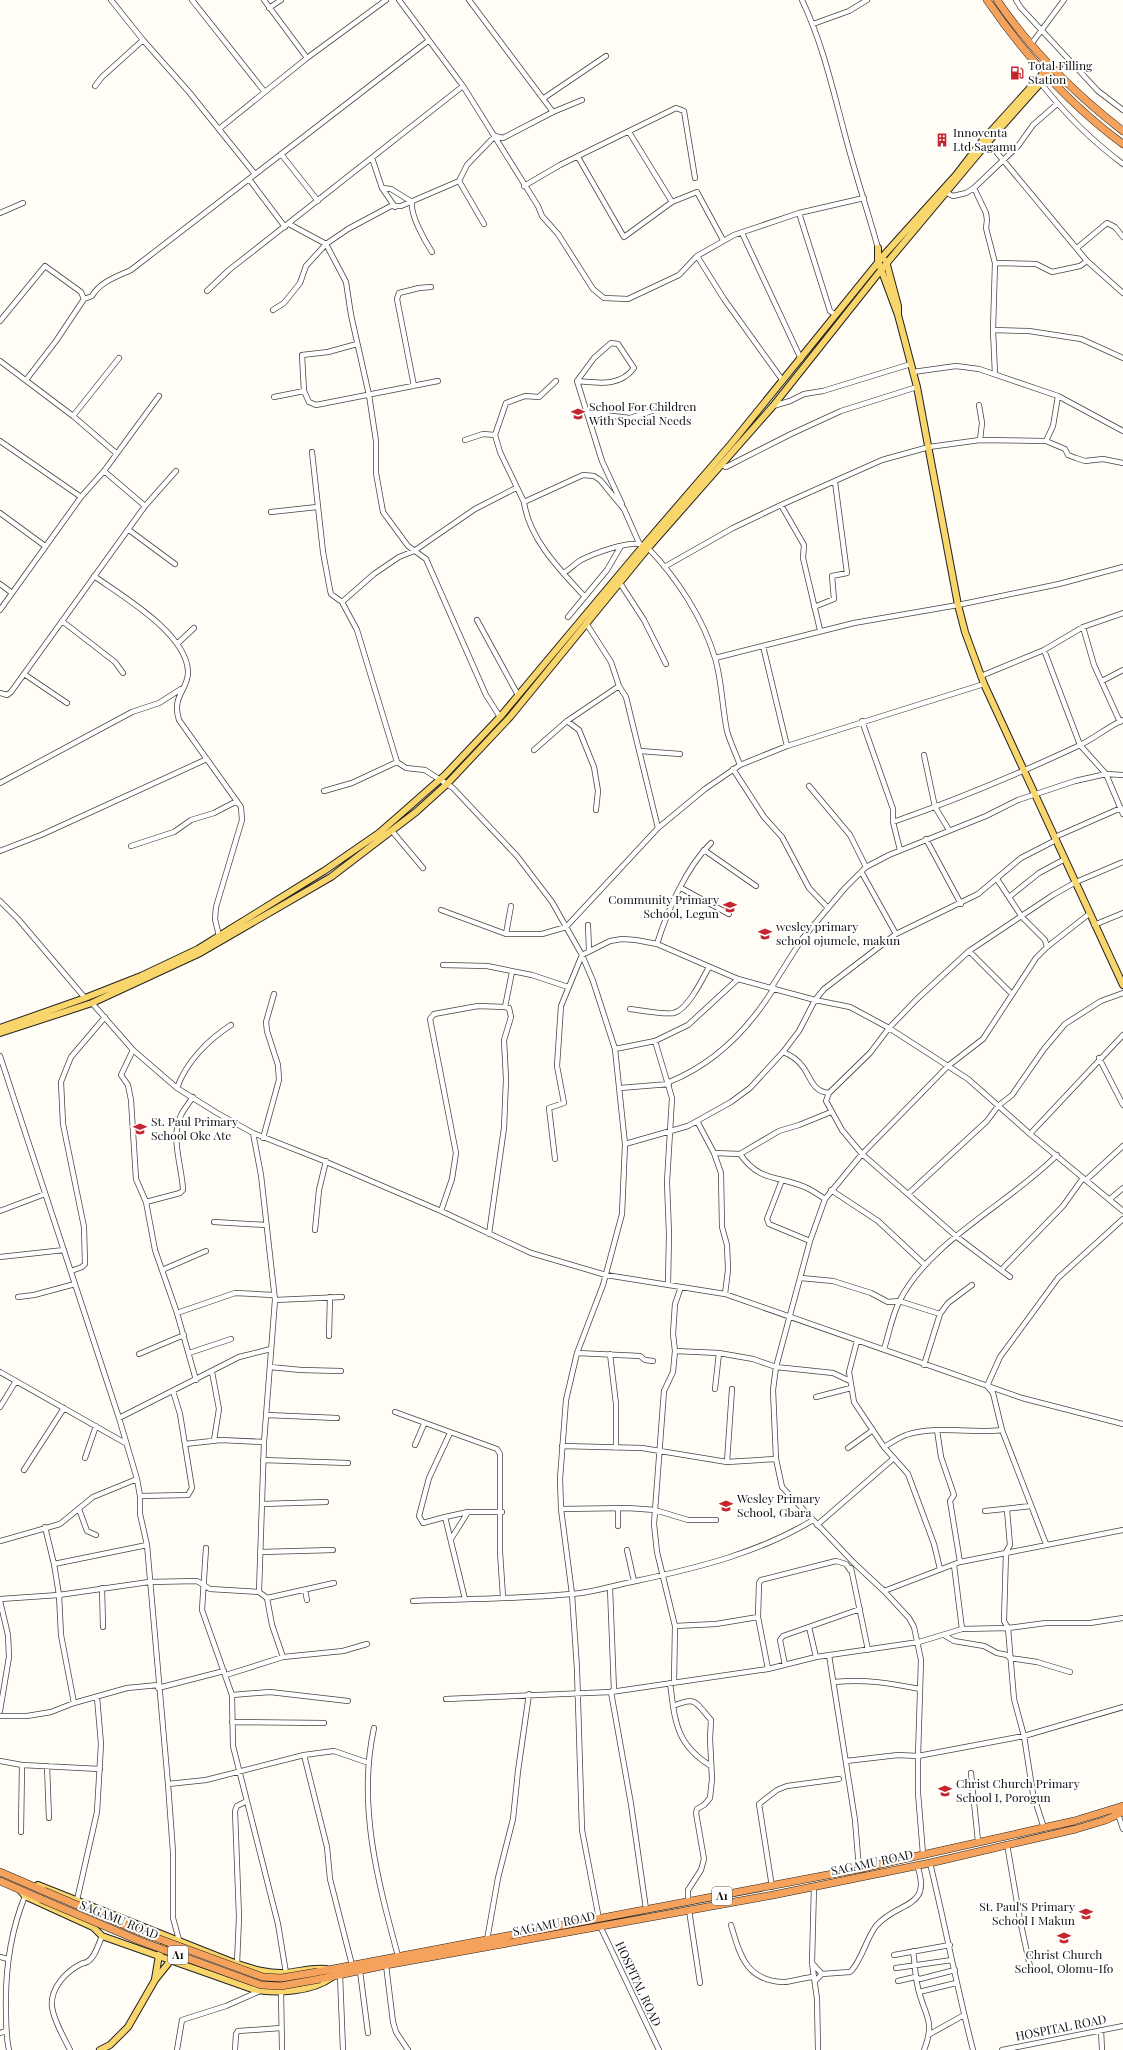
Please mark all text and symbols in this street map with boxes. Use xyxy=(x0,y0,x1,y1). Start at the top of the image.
place label: Total Filling Station xyxy=(1028,57,1093,87)
fuel station icon: Total Filling Station xyxy=(1009,65,1025,81)
place label: Innoventa Ltd Sagamu xyxy=(953,124,1017,154)
building icon: Innoventa Ltd Sagamu xyxy=(934,132,950,148)
place label: School For Children With Special Needs xyxy=(588,398,696,428)
school or university icon: School For Children With Special Needs xyxy=(570,406,586,422)
place label: Community Primary School, Legun xyxy=(608,891,719,921)
school or university icon: Community Primary School, Legun xyxy=(722,899,738,915)
place label: wesley primary school ojumele, makun xyxy=(776,918,900,948)
school or university icon: wesley primary school ojumele, makun xyxy=(757,926,773,942)
place label: St. Paul Primary School Oke Ate xyxy=(151,1113,238,1143)
school or university icon: St. Paul Primary School Oke Ate xyxy=(132,1121,148,1137)
place label: Wesley Primary School, Gbara xyxy=(736,1490,820,1520)
school or university icon: Wesley Primary School, Gbara xyxy=(718,1498,734,1514)
place label: Christ Church Primary School I, Porogun xyxy=(956,1775,1080,1805)
school or university icon: Christ Church Primary School I, Porogun xyxy=(937,1783,953,1799)
street label: SAGAMU ROAD xyxy=(829,1845,915,1879)
road number: A1 xyxy=(712,1887,732,1905)
street label: SAGAMU ROAD xyxy=(78,1896,161,1942)
place label: St. Paul'S Primary School I Makun xyxy=(979,1898,1075,1928)
school or university icon: St. Paul'S Primary School I Makun xyxy=(1078,1906,1094,1922)
street label: SAGAMU ROAD xyxy=(511,1907,597,1939)
school or university icon: Christ Church School, Olomu-Ifo xyxy=(1056,1930,1072,1946)
street label: HOSPITAL ROAD xyxy=(612,1938,666,2029)
road number: A1 xyxy=(168,1946,188,1964)
place label: Christ Church School, Olomu-Ifo xyxy=(1015,1946,1114,1976)
street label: HOSPITAL ROAD xyxy=(1014,2010,1108,2044)

